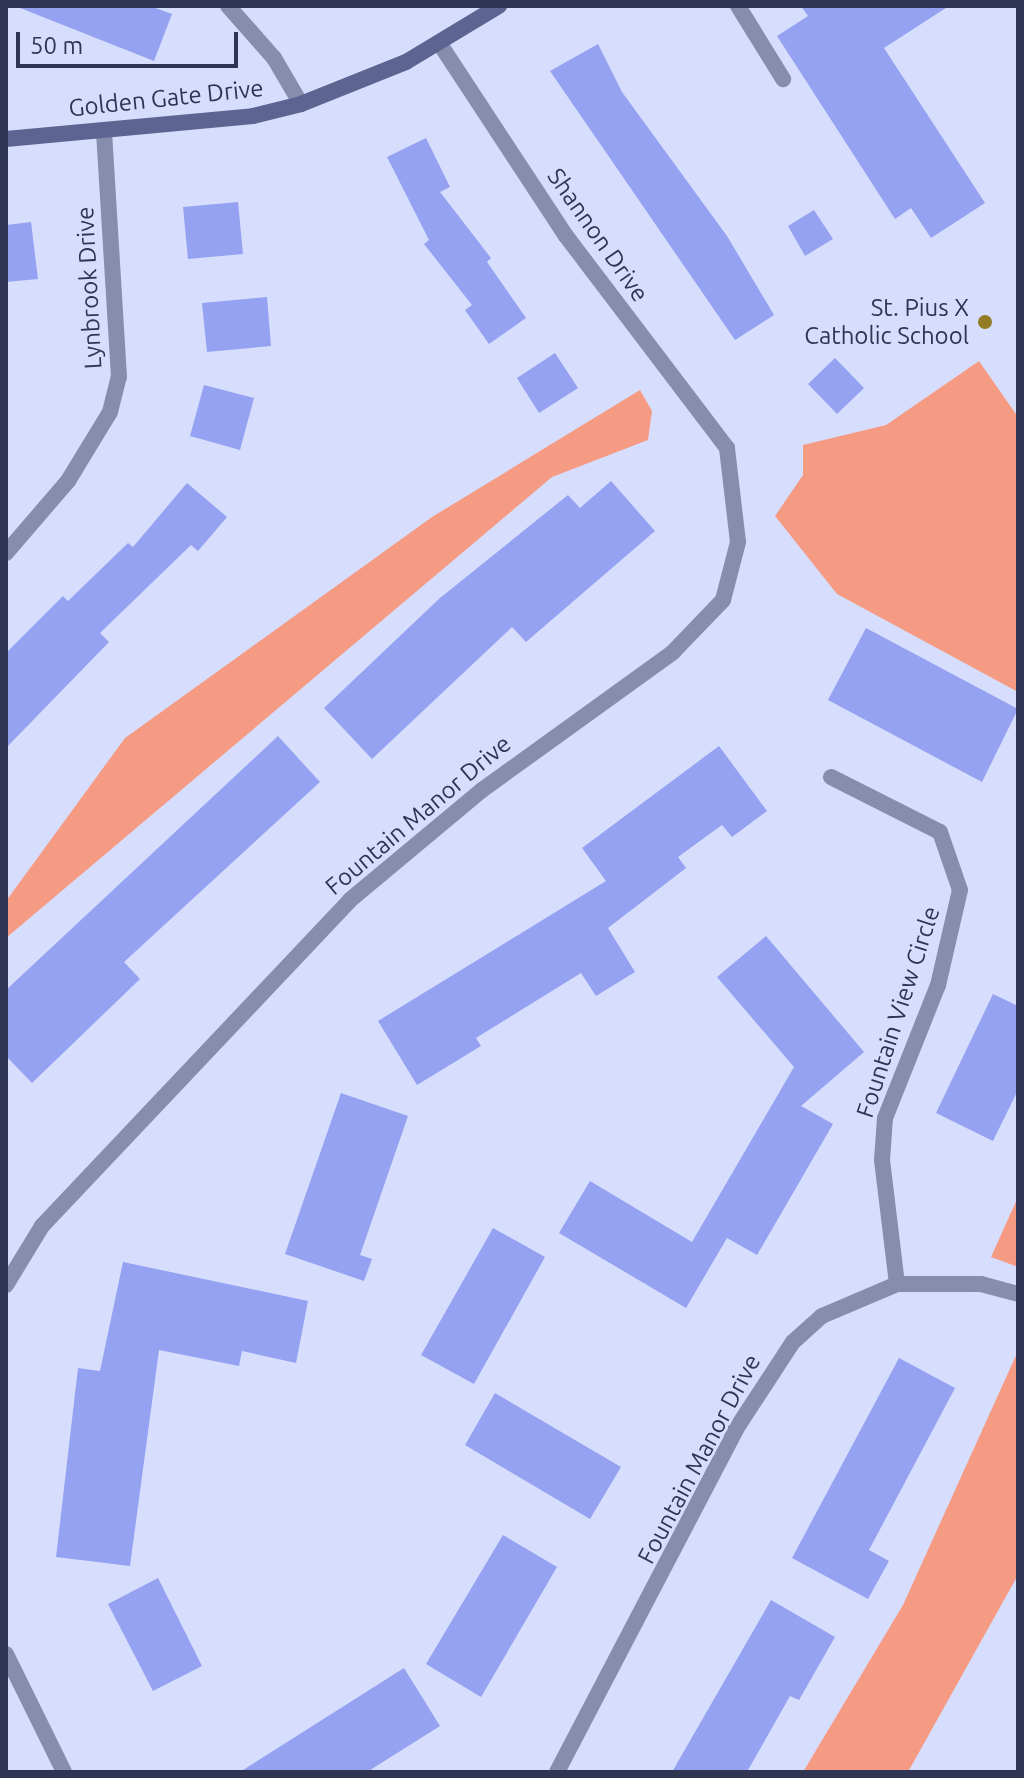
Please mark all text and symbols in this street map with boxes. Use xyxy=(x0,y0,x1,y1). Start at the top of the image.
scale bar xyxy=(20,16,242,66)
text: 50 m xyxy=(30,32,83,59)
street label: Golden Gate Drive xyxy=(67,73,265,123)
street label: Shannon Drive xyxy=(541,163,655,307)
street label: Lynbrook Drive xyxy=(70,206,108,370)
place label: St. Pius X Catholic School xyxy=(804,294,969,350)
marker: St. Pius X Catholic School xyxy=(976,313,994,331)
street label: Fountain Manor Drive xyxy=(319,729,517,901)
street label: Fountain View Circle xyxy=(850,903,946,1121)
street label: Fountain Manor Drive xyxy=(632,1349,766,1569)

